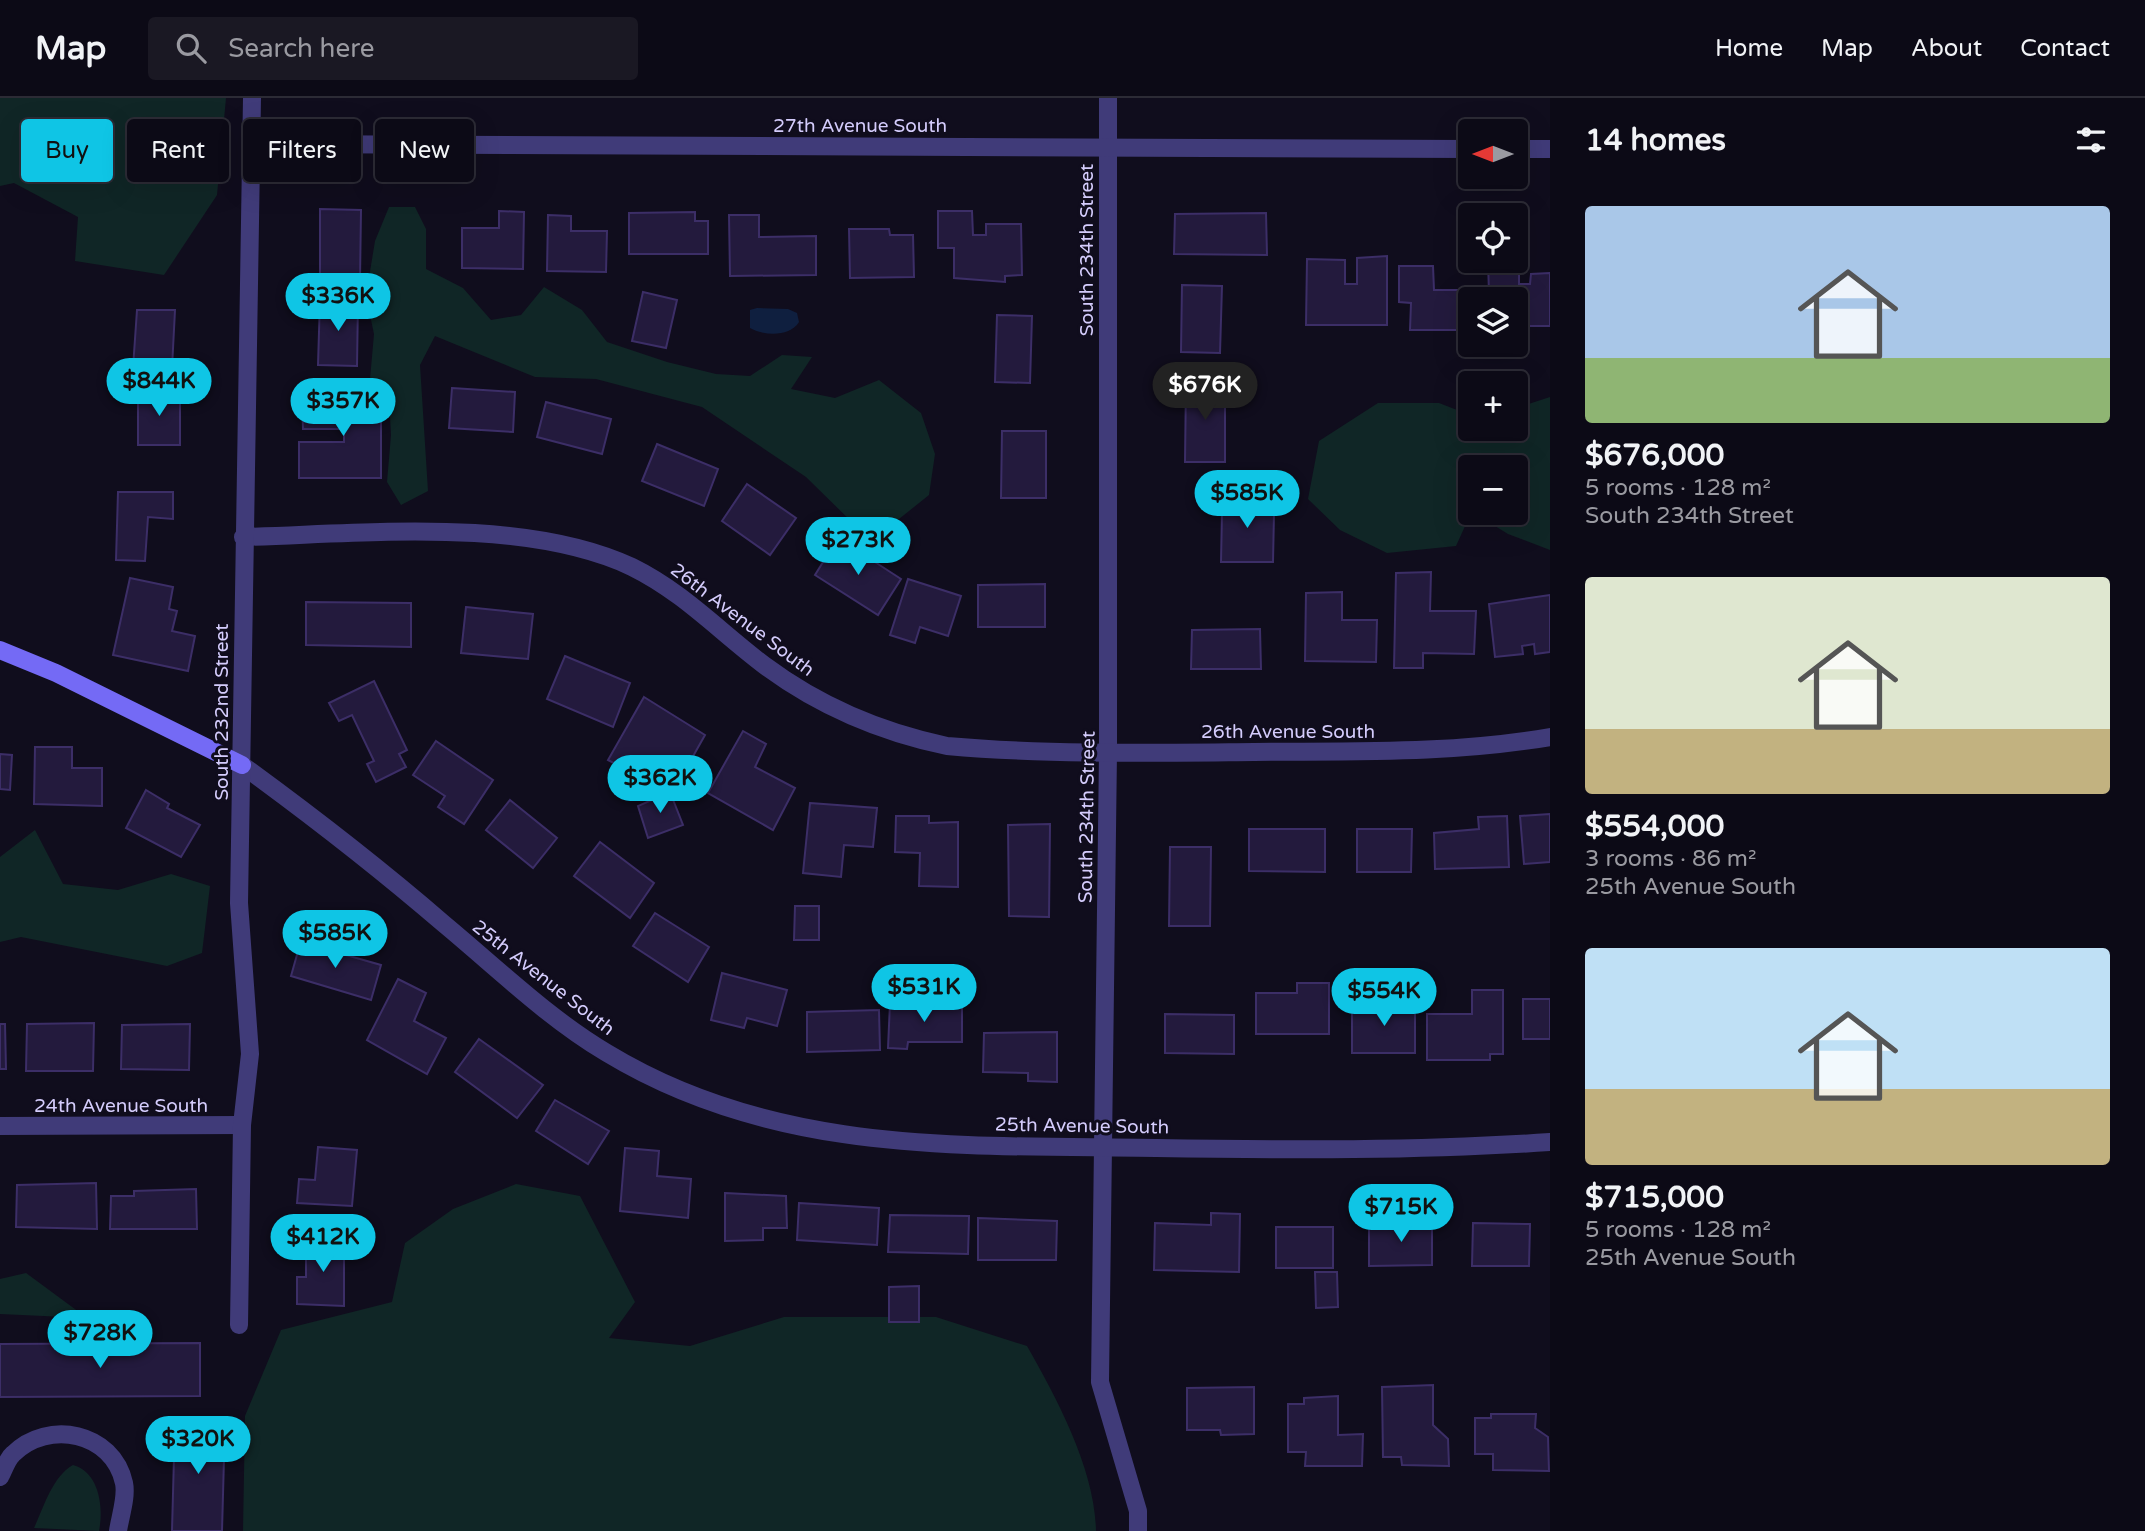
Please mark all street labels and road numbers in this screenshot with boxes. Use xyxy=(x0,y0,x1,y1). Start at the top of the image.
street label: 27th Avenue South xyxy=(773,115,947,137)
street label: South 234th Street xyxy=(1076,164,1098,336)
street label: 26th Avenue South xyxy=(666,559,819,681)
street label: South 232nd Street xyxy=(211,623,233,801)
street label: 26th Avenue South xyxy=(1201,721,1375,743)
street label: South 234th Street xyxy=(1074,731,1100,903)
street label: 25th Avenue South xyxy=(468,915,619,1040)
street label: 24th Avenue South xyxy=(34,1095,208,1117)
street label: 25th Avenue South xyxy=(995,1113,1169,1139)

